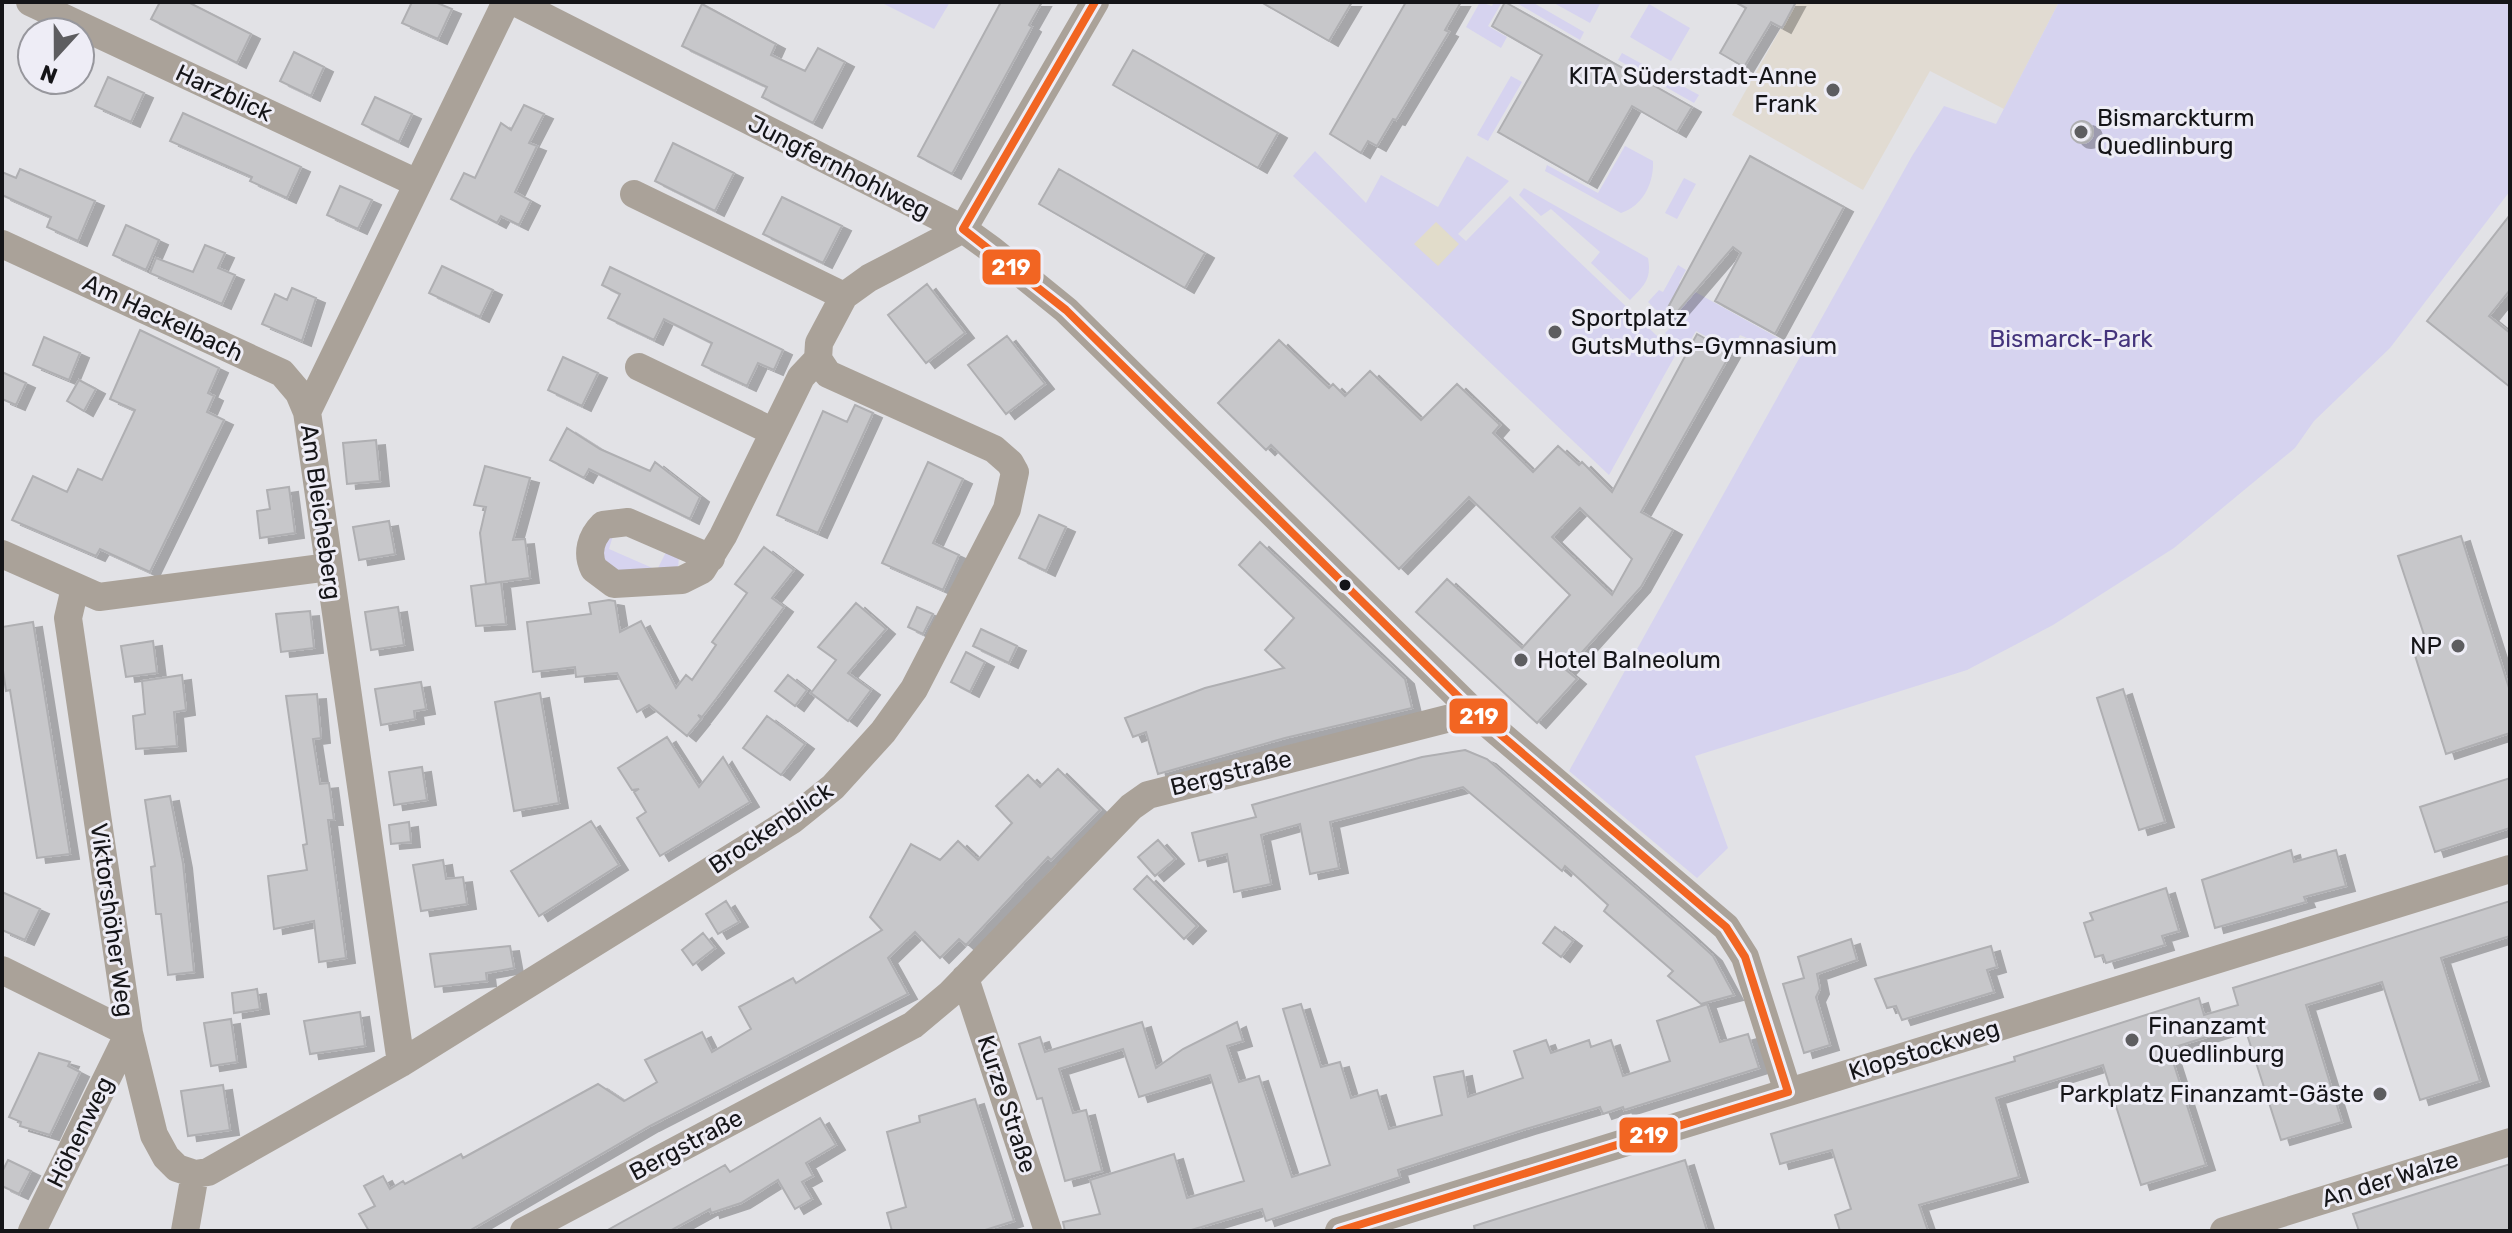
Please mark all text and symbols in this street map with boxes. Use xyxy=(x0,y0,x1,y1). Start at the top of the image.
north arrow xyxy=(16,16,96,96)
street label: Harzblick xyxy=(171,58,277,128)
text: N xyxy=(37,59,61,90)
place label: KITA Süderstadt-Anne Frank xyxy=(1568,62,1818,118)
marker: KITA Süderstadt-Anne Frank xyxy=(1824,81,1842,99)
place label: Bismarckturm Quedlinburg xyxy=(2097,104,2254,160)
street label: Jungfernhohlweg xyxy=(744,109,934,225)
marker: Bismarckturm Quedlinburg xyxy=(2072,123,2090,141)
line badge: 219 xyxy=(981,248,1042,286)
text: 219 xyxy=(991,254,1031,281)
street label: Am Hackelbach xyxy=(79,269,247,367)
place label: Sportplatz GutsMuths-Gymnasium xyxy=(1571,304,1837,360)
marker: Sportplatz GutsMuths-Gymnasium xyxy=(1546,323,1564,341)
park label: Bismarck-Park xyxy=(1989,325,2153,353)
street label: Am Bleicheberg xyxy=(295,423,347,601)
unlabelled marker xyxy=(1337,577,1353,593)
place label: NP xyxy=(2410,632,2442,660)
marker: NP xyxy=(2449,637,2467,655)
place label: Hotel Balneolum xyxy=(1537,646,1721,674)
marker: Hotel Balneolum xyxy=(1512,651,1530,669)
line badge: 219 xyxy=(1448,697,1509,735)
text: 219 xyxy=(1459,703,1499,730)
street label: Bergstraße xyxy=(1167,744,1295,802)
street label: Brockenblick xyxy=(704,776,839,880)
street label: Viktorshöher Weg xyxy=(85,821,139,1019)
place label: Finanzamt Quedlinburg xyxy=(2148,1012,2285,1068)
street label: Klopstockweg xyxy=(1845,1014,2003,1086)
marker: Finanzamt Quedlinburg xyxy=(2123,1031,2141,1049)
street label: Kurze Straße xyxy=(972,1032,1042,1176)
street label: Höhenweg xyxy=(41,1072,119,1192)
place label: Parkplatz Finanzamt-Gäste xyxy=(2059,1080,2364,1108)
marker: Parkplatz Finanzamt-Gäste xyxy=(2371,1085,2389,1103)
street label: Bergstraße xyxy=(625,1104,747,1186)
line badge: 219 xyxy=(1618,1116,1679,1154)
text: 219 xyxy=(1629,1122,1669,1149)
street label: An der Walze xyxy=(2318,1145,2462,1213)

